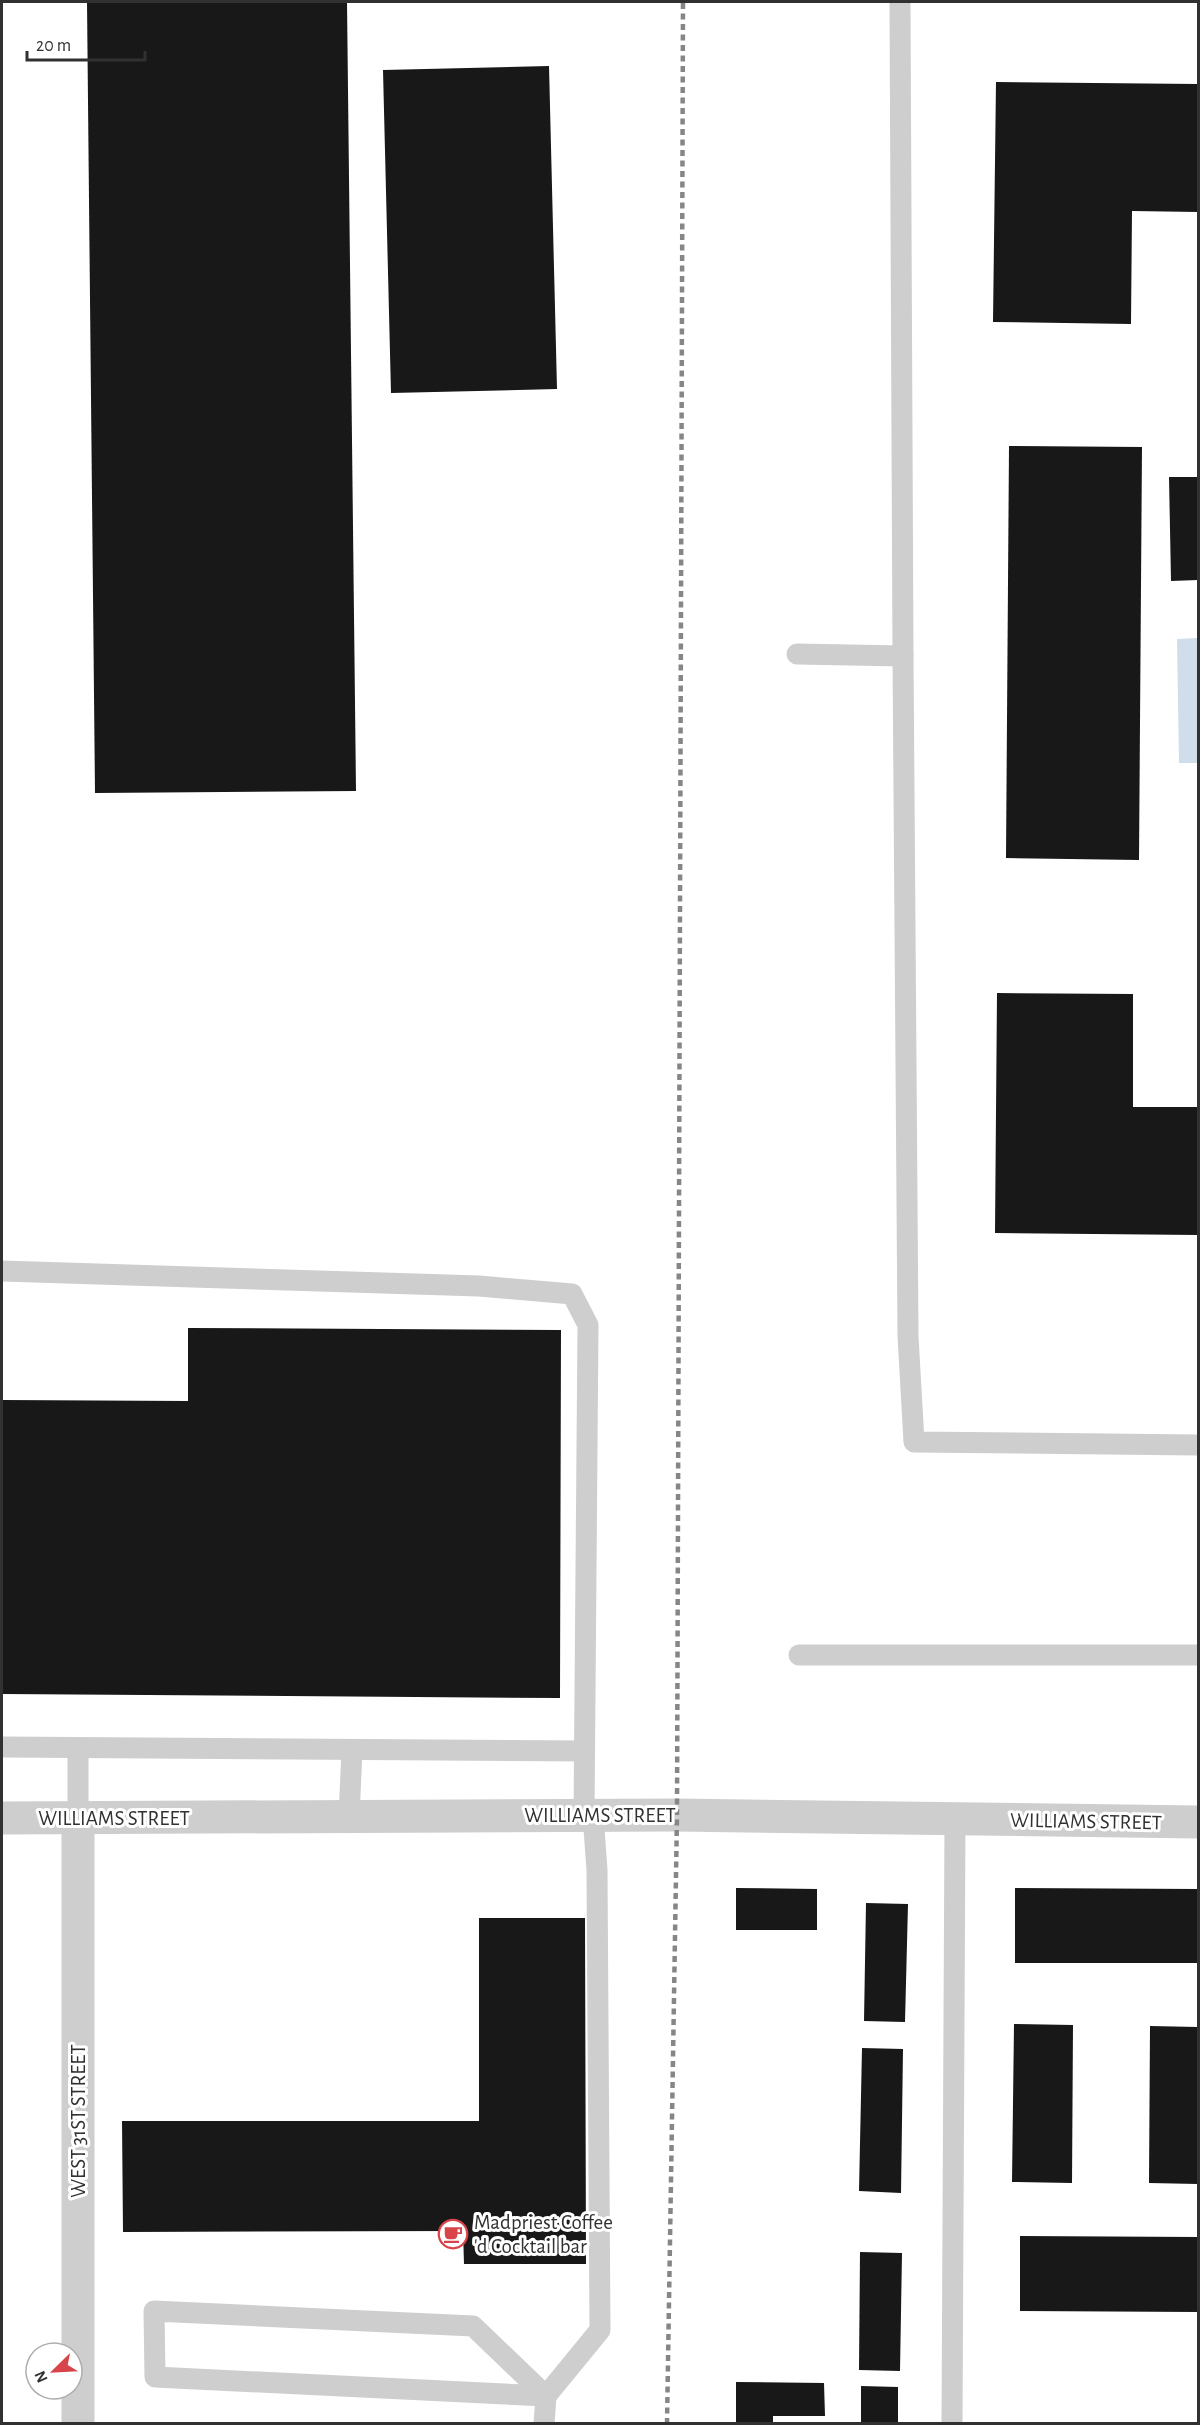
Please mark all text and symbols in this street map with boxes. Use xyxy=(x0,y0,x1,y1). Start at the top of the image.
scale bar xyxy=(27,24,146,62)
text: 20 m xyxy=(36,37,71,55)
street label: WILLIAMS STREET xyxy=(524,1805,676,1826)
street label: WILLIAMS STREET xyxy=(38,1808,190,1829)
street label: WILLIAMS STREET xyxy=(1010,1810,1162,1833)
street label: WEST 31ST STREET xyxy=(68,2044,89,2198)
place label: Madpriest Coffee 'd Cocktail bar xyxy=(474,2212,613,2257)
cafe icon: Madpriest Coffee 'd Cocktail bar xyxy=(437,2218,469,2250)
north arrow xyxy=(24,2341,84,2401)
text: N xyxy=(32,2368,51,2385)

